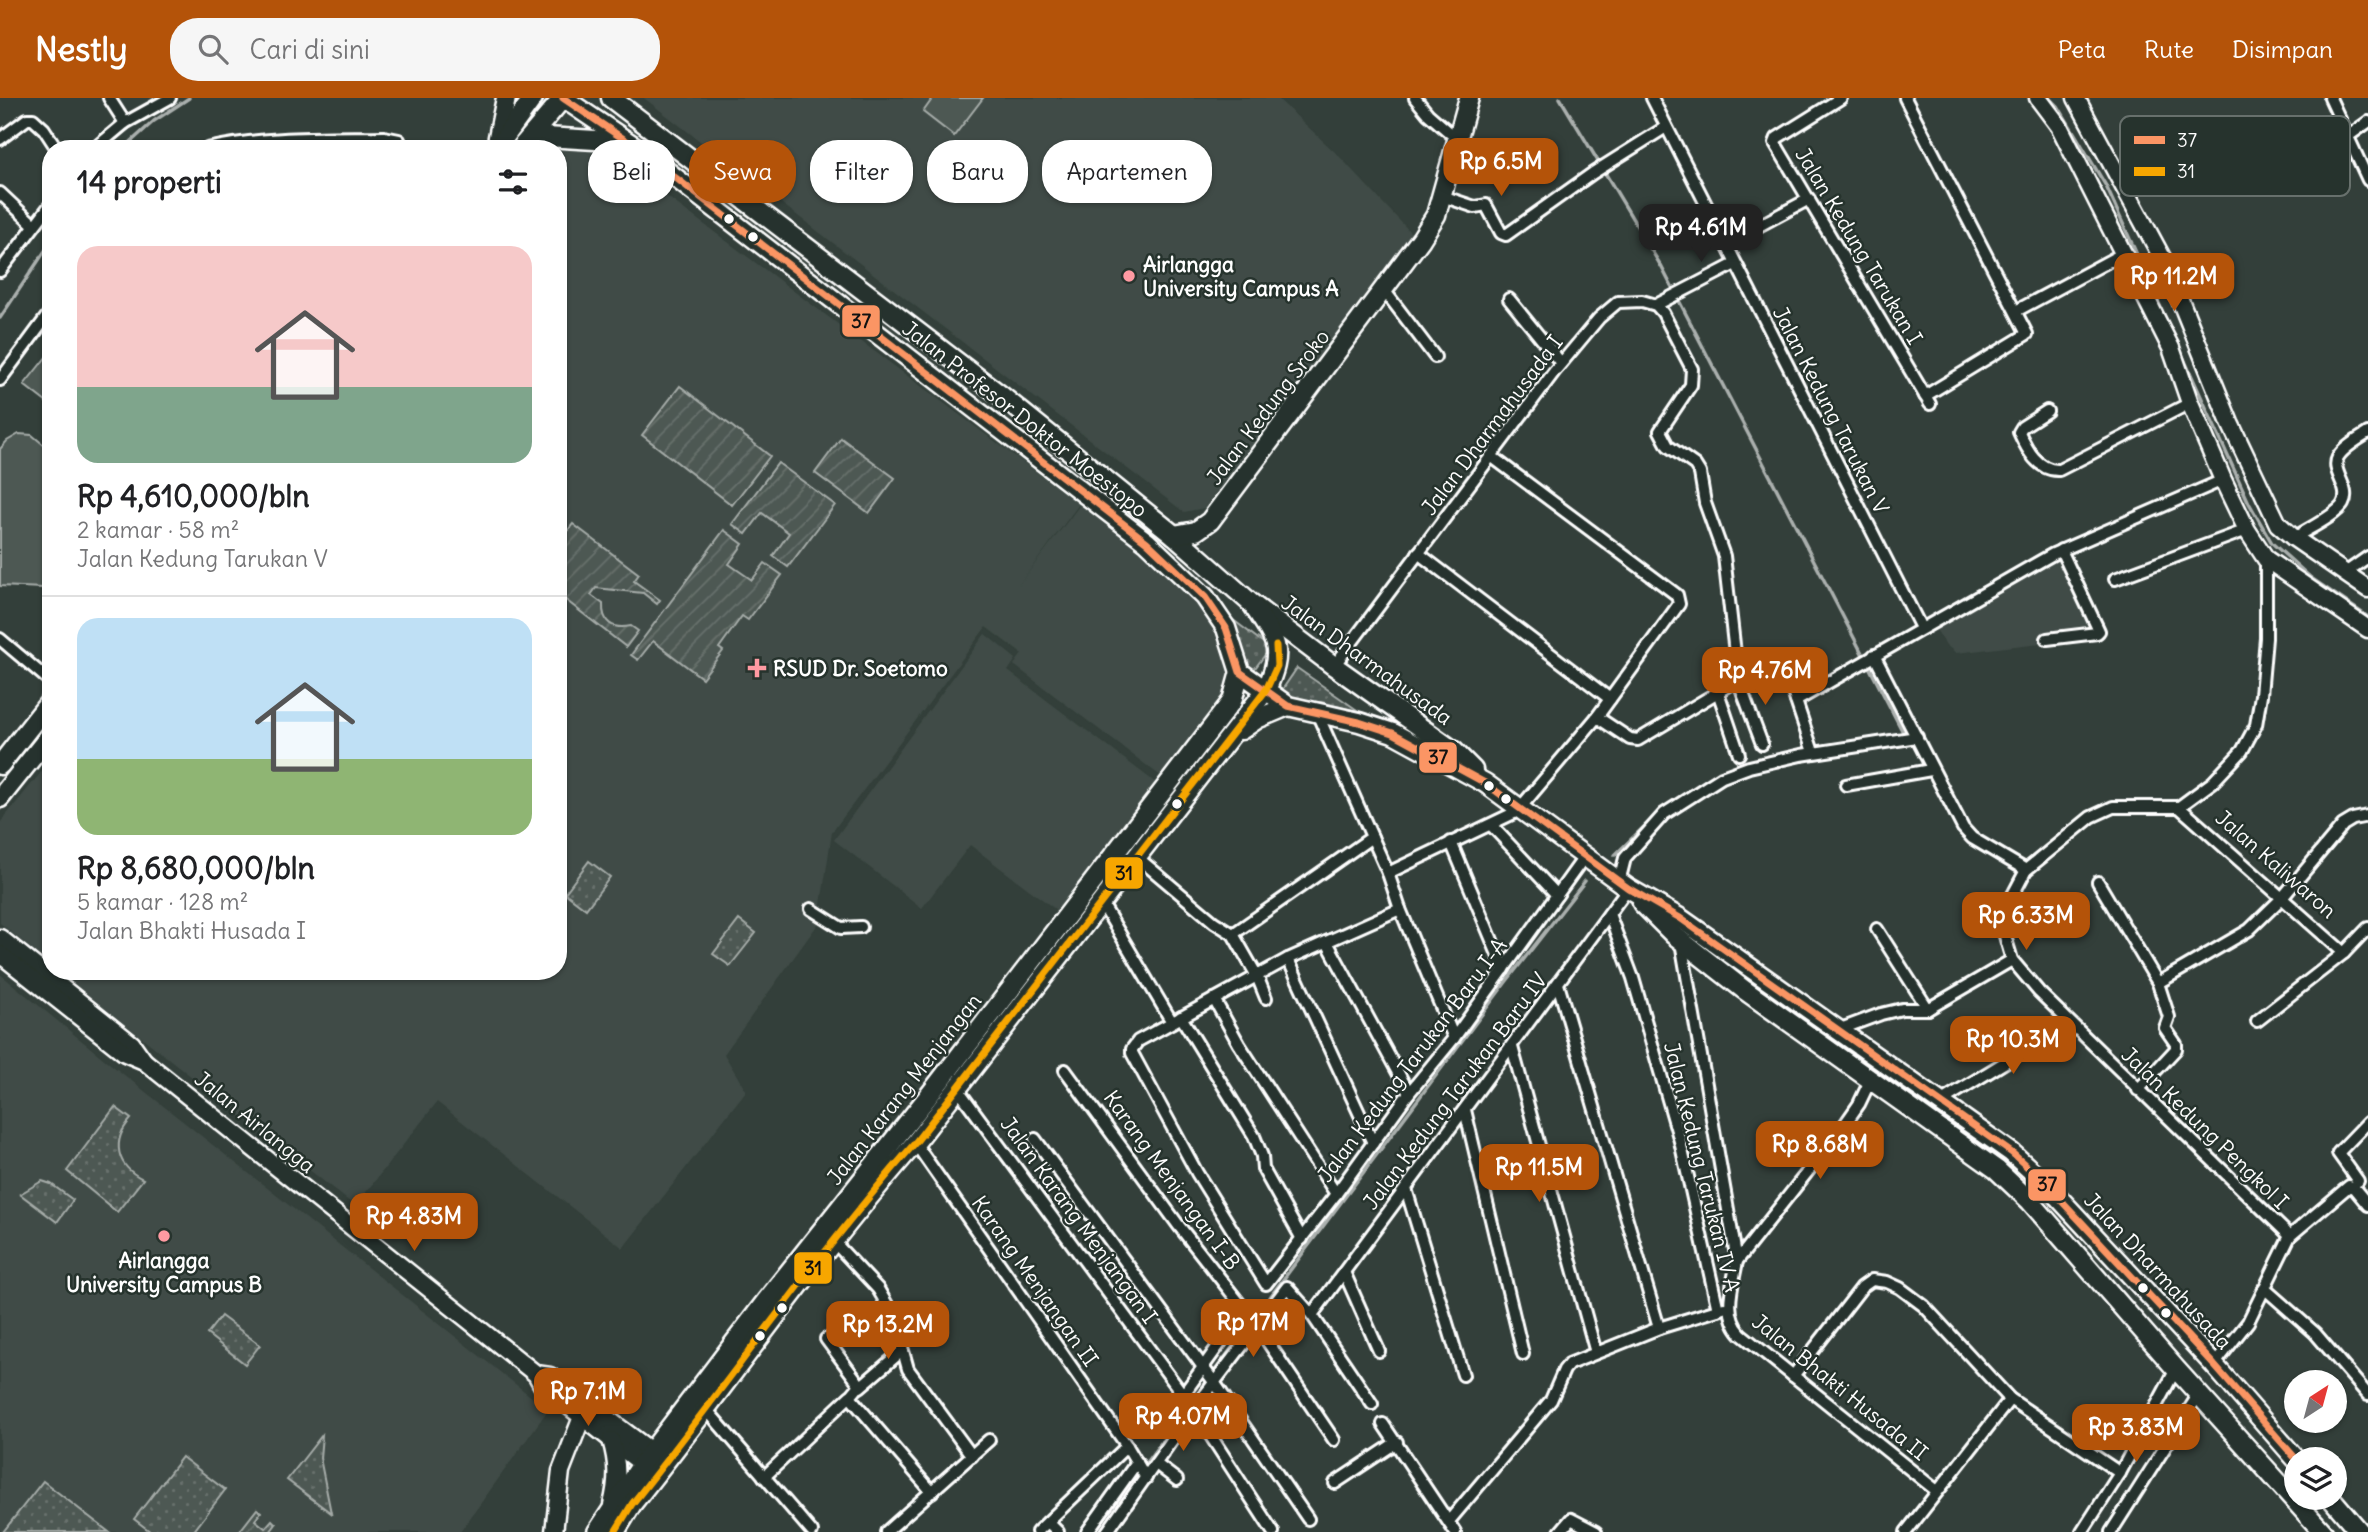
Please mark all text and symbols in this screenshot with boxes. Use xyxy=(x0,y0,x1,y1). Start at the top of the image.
search box xyxy=(170,18,660,81)
text: Nestly xyxy=(35,28,128,70)
icon: search xyxy=(194,30,232,68)
text: Cari di sini xyxy=(250,33,370,66)
text: Peta xyxy=(2058,34,2106,64)
text: Rute xyxy=(2144,34,2194,64)
text: Disimpan xyxy=(2232,34,2333,64)
legend xyxy=(2120,116,2350,196)
text: 37 xyxy=(2177,128,2197,152)
pin: Rp 6.5M xyxy=(1436,139,1566,198)
chip: Beli xyxy=(588,140,675,203)
chip: Sewa xyxy=(689,140,796,203)
chip: Filter xyxy=(810,140,913,203)
chip: Baru xyxy=(927,140,1028,203)
chip: Apartemen xyxy=(1042,140,1212,203)
street label: Jalan Kedung Tarukan I xyxy=(1789,143,1929,349)
text: Rp 6.5M xyxy=(1459,146,1543,175)
text: 31 xyxy=(2177,159,2195,183)
text: 14 properti xyxy=(77,163,222,201)
icon: filters xyxy=(494,163,532,201)
pin: Rp 4.61M xyxy=(1629,204,1773,264)
unlabelled marker xyxy=(722,212,736,226)
text: Rp 4.61M xyxy=(1655,212,1747,241)
unlabelled marker xyxy=(746,230,760,244)
place label: Airlangga University Campus A xyxy=(1143,251,1339,302)
pin: Rp 11.2M xyxy=(2102,254,2246,313)
text: Rp 11.2M xyxy=(2130,261,2218,290)
marker: Airlangga University Campus A xyxy=(1121,268,1137,284)
icon: home xyxy=(242,292,368,418)
street label: Jalan Kedung Tarukan V xyxy=(1767,302,1895,518)
line badge: 37 xyxy=(841,304,881,338)
text: 37 xyxy=(851,309,872,333)
street label: Jalan Profesor Doktor Moestopo xyxy=(897,315,1153,523)
street label: Jalan Kedung Sroko xyxy=(1201,324,1335,490)
street label: Jalan Dharmahusada I xyxy=(1415,330,1569,520)
text: Rp 4,610,000/bln xyxy=(77,477,310,515)
text: 2 kamar · 58 m² xyxy=(77,515,239,544)
text: Jalan Kedung Tarukan V xyxy=(77,544,328,573)
street label: Jalan Dharmahusada xyxy=(1276,589,1458,731)
pin: Rp 4.76M xyxy=(1693,648,1837,707)
place label: RSUD Dr. Soetomo xyxy=(773,655,948,682)
text: Rp 4.76M xyxy=(1718,655,1812,684)
marker: RSUD Dr. Soetomo xyxy=(747,658,767,678)
icon: home xyxy=(242,664,368,790)
line badge: 37 xyxy=(1418,741,1458,774)
text: 37 xyxy=(1428,745,1449,769)
unlabelled marker xyxy=(1482,779,1496,793)
unlabelled marker xyxy=(1499,792,1513,806)
unlabelled marker xyxy=(1170,797,1184,811)
street label: Jalan Kaliwaron xyxy=(2210,804,2342,924)
text: Rp 8,680,000/bln xyxy=(77,849,315,887)
line badge: 31 xyxy=(1104,856,1144,890)
text: 31 xyxy=(1115,861,1133,885)
text: 5 kamar · 128 m² xyxy=(77,887,248,916)
pin: Rp 6.33M xyxy=(1954,892,2098,952)
text: Rp 6.33M xyxy=(1978,900,2074,929)
text: Jalan Bhakti Husada I xyxy=(77,916,306,945)
street label: Jalan Kedung Tarukan Baru I-A xyxy=(1311,933,1513,1187)
street label: Jalan Kedung Tarukan Baru IV xyxy=(1357,967,1553,1215)
street label: Jalan Karang Menjangan xyxy=(821,988,987,1190)
pin: Rp 10.3M xyxy=(1941,1016,2085,1076)
text: Rp 10.3M xyxy=(1966,1024,2060,1053)
street label: Jalan Kedung Tarukan IV A xyxy=(1658,1039,1746,1295)
street label: Jalan Kedung Pengkol I xyxy=(2116,1041,2294,1215)
street label: Jalan Airlangga xyxy=(189,1065,321,1179)
street label: Karang Menjangan I-B xyxy=(1098,1085,1246,1275)
street label: Jalan Karang Menjangan I xyxy=(995,1111,1163,1329)
pin: Rp 8.68M xyxy=(1748,1122,1892,1181)
text: Rp 8.68M xyxy=(1772,1129,1868,1158)
pin: Rp 11.5M xyxy=(1467,1144,1611,1204)
text: Rp 11.5M xyxy=(1495,1152,1583,1181)
line badge: 37 xyxy=(2027,1168,2067,1202)
text: 37 xyxy=(2037,1172,2058,1196)
street label: Jalan Dharmahusada xyxy=(2078,1187,2238,1355)
street label: Karang Menjangan II xyxy=(966,1190,1104,1372)
pin: Rp 4.83M xyxy=(342,1194,486,1253)
text: Rp 4.83M xyxy=(366,1201,462,1230)
marker: Airlangga University Campus B xyxy=(156,1228,172,1244)
place label: Airlangga University Campus B xyxy=(66,1247,262,1298)
line badge: 31 xyxy=(793,1251,833,1285)
text: 31 xyxy=(804,1256,822,1280)
unlabelled marker xyxy=(2136,1281,2150,1295)
pin: Rp 17M xyxy=(1196,1300,1310,1359)
unlabelled marker xyxy=(775,1301,789,1315)
pin: Rp 13.2M xyxy=(816,1302,960,1361)
unlabelled marker xyxy=(2159,1306,2173,1320)
text: Rp 17M xyxy=(1217,1307,1289,1336)
street label: Jalan Bhakti Husada II xyxy=(1747,1308,1933,1466)
text: Rp 13.2M xyxy=(842,1309,934,1338)
unlabelled marker xyxy=(753,1329,767,1343)
pin: Rp 7.1M xyxy=(523,1368,653,1428)
north arrow xyxy=(2284,1370,2347,1433)
map controls xyxy=(2284,1370,2347,1510)
text: Rp 7.1M xyxy=(550,1376,626,1405)
pin: Rp 4.07M xyxy=(1111,1394,1255,1453)
text: Rp 4.07M xyxy=(1135,1401,1231,1430)
pin: Rp 3.83M xyxy=(2064,1404,2208,1464)
text: Rp 3.83M xyxy=(2088,1412,2184,1441)
button: layers xyxy=(2284,1447,2347,1510)

